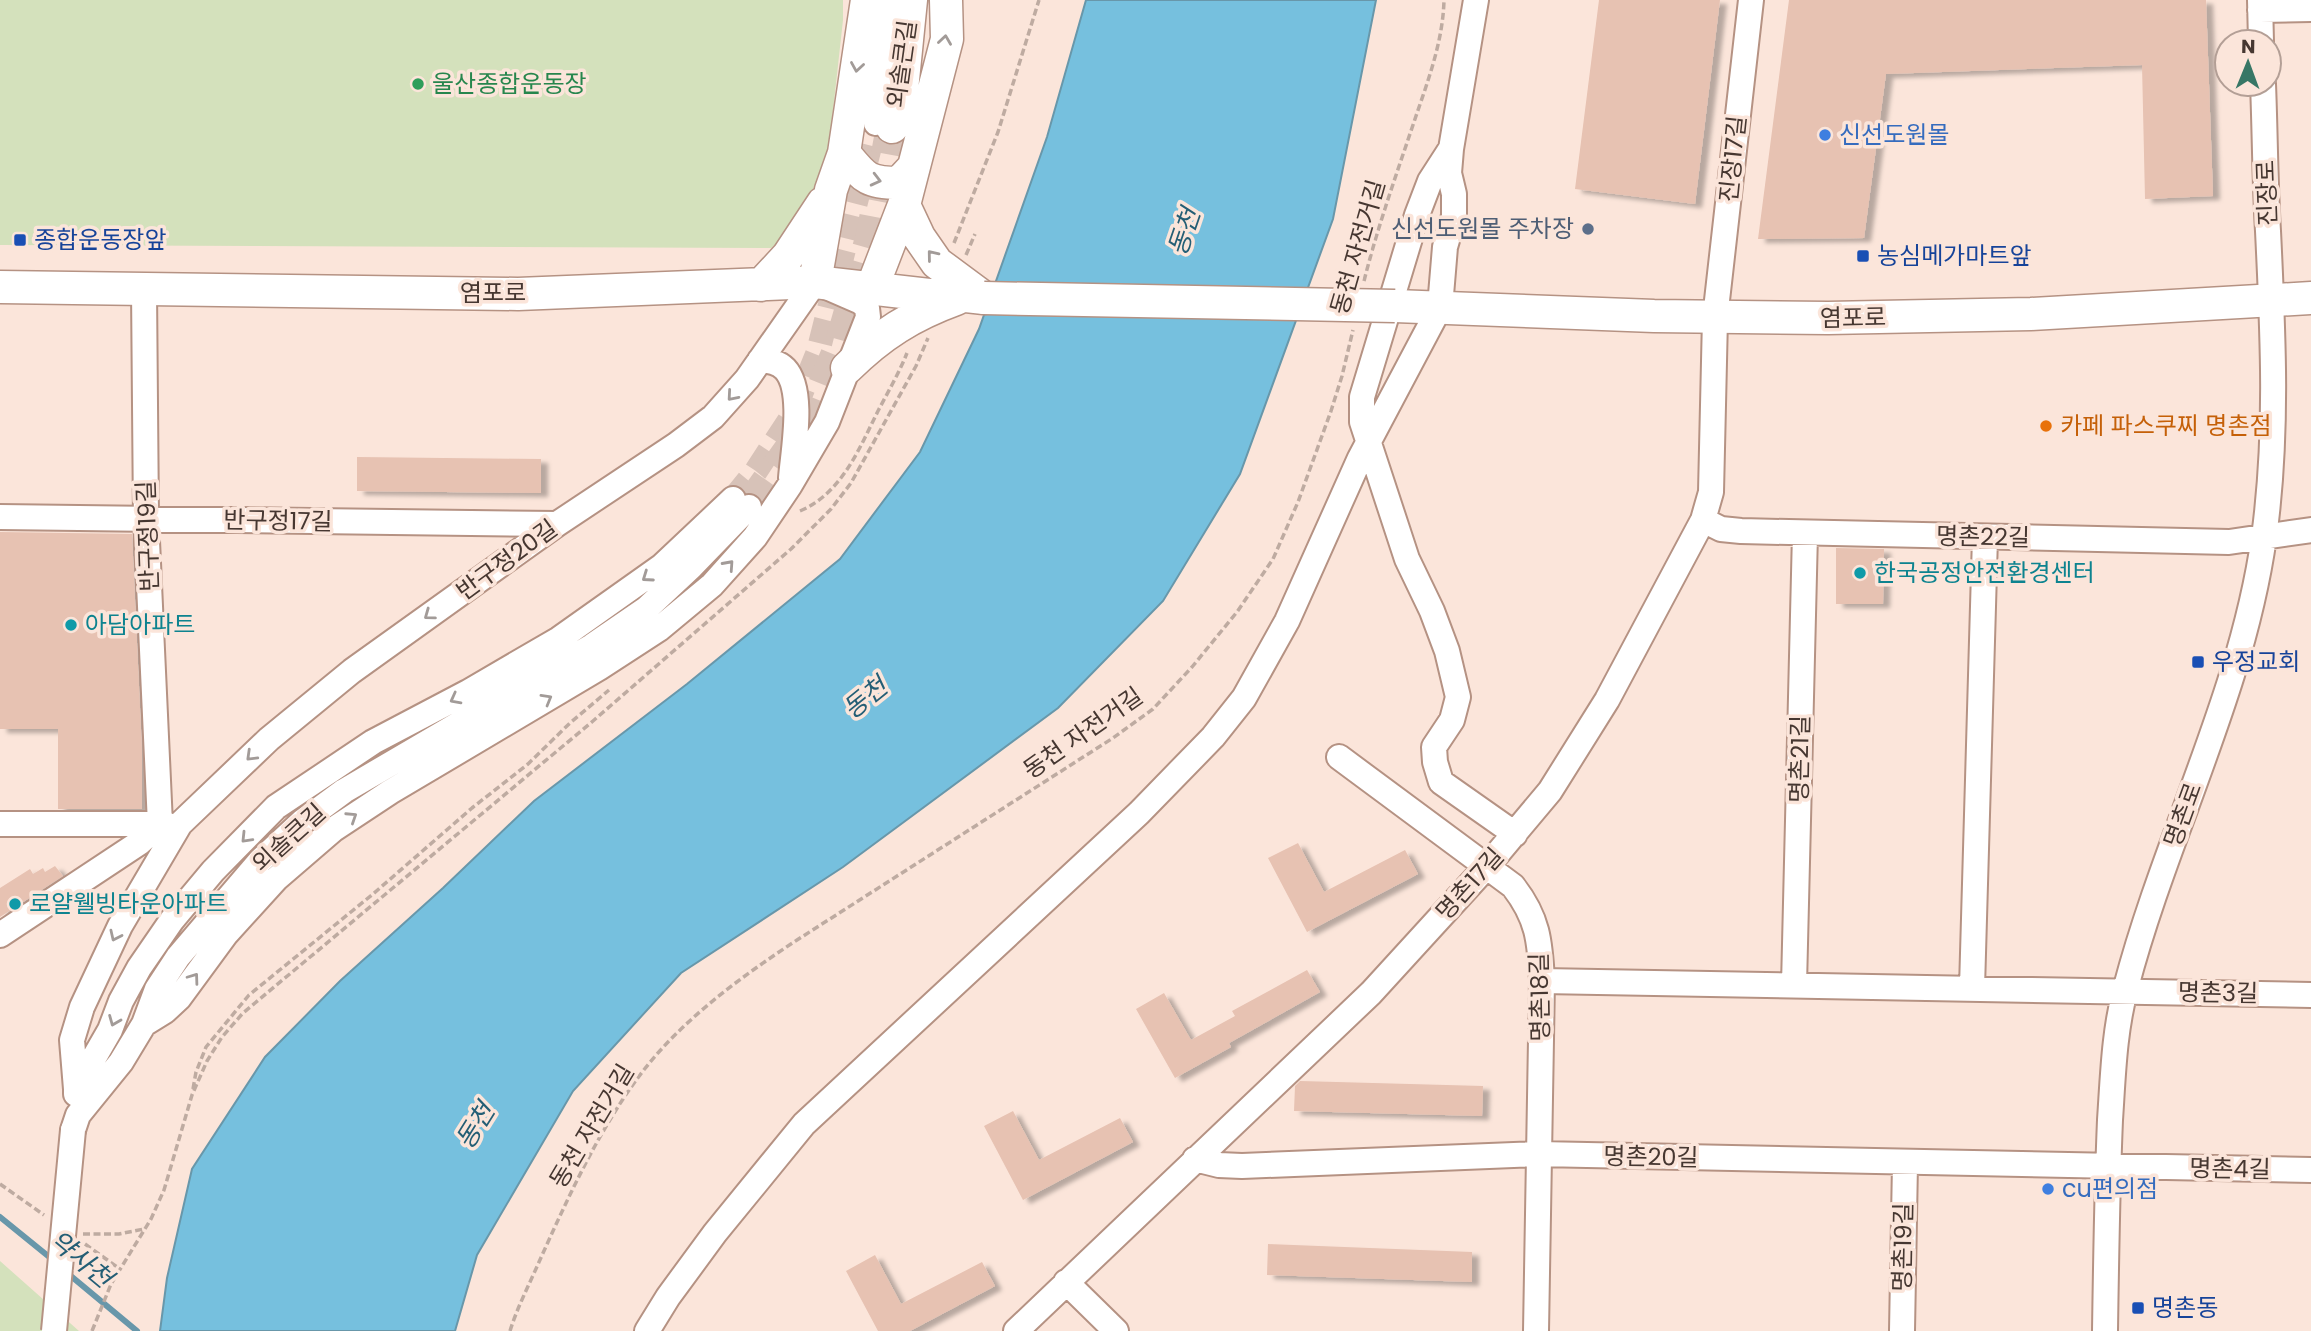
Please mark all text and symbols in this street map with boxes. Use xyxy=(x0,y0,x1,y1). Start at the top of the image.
street label: 외솔큰길 xyxy=(879,18,924,110)
north arrow xyxy=(2213,28,2283,98)
text: N xyxy=(2241,33,2256,60)
one-way arrow xyxy=(938,34,953,46)
one-way arrow xyxy=(849,62,864,73)
place label: 울산종합운동장 xyxy=(432,67,587,100)
marker: 울산종합운동장 xyxy=(410,76,426,92)
street label: 진장17길 xyxy=(1712,114,1753,204)
place label: 신선도원몰 xyxy=(1839,118,1949,151)
marker: 신선도원몰 xyxy=(1817,127,1833,143)
street label: 진장로 xyxy=(2249,159,2284,227)
one-way arrow xyxy=(870,172,882,186)
street label: 동천 자전거길 xyxy=(1323,176,1393,318)
water label: 동천 xyxy=(1159,201,1210,260)
place label: 신선도원몰 주차장 xyxy=(1391,212,1574,245)
marker: 신선도원몰 주차장 xyxy=(1580,221,1596,237)
place label: 종합운동장앞 xyxy=(34,223,166,256)
marker: 종합운동장앞 xyxy=(12,232,28,248)
place label: 농심메가마트앞 xyxy=(1877,239,2032,272)
marker: 농심메가마트앞 xyxy=(1855,248,1871,264)
one-way arrow xyxy=(928,250,940,263)
street label: 염포로 xyxy=(460,276,526,309)
street label: 염포로 xyxy=(1820,300,1886,335)
one-way arrow xyxy=(728,388,740,401)
place label: 카페 파스쿠찌 명촌점 xyxy=(2060,409,2272,442)
marker: 카페 파스쿠찌 명촌점 xyxy=(2038,418,2054,434)
street label: 반구정19길 xyxy=(129,480,166,592)
street label: 반구정17길 xyxy=(223,503,333,538)
street label: 반구정20길 xyxy=(450,512,564,607)
street label: 명촌22길 xyxy=(1936,519,2030,554)
place label: 한국공정안전환경센터 xyxy=(1874,556,2095,589)
one-way arrow xyxy=(721,560,734,573)
marker: 한국공정안전환경센터 xyxy=(1852,565,1868,581)
one-way arrow xyxy=(642,569,655,581)
one-way arrow xyxy=(424,607,437,620)
place label: 아담아파트 xyxy=(85,608,195,641)
marker: 아담아파트 xyxy=(63,617,79,633)
place label: 우정교회 xyxy=(2212,645,2300,678)
marker: 우정교회 xyxy=(2190,654,2206,670)
water label: 동천 xyxy=(835,667,897,727)
street label: 동천 자전거길 xyxy=(1016,679,1149,786)
one-way arrow xyxy=(450,691,462,704)
one-way arrow xyxy=(539,694,552,707)
street label: 명촌21길 xyxy=(1782,715,1817,803)
one-way arrow xyxy=(246,747,259,760)
street label: 명촌로 xyxy=(2156,778,2209,852)
street label: 외솔큰길 xyxy=(245,796,333,879)
one-way arrow xyxy=(345,812,358,825)
one-way arrow xyxy=(242,829,255,842)
street label: 명촌17길 xyxy=(1428,840,1511,927)
place label: 로얄웰빙타운아파트 xyxy=(29,887,228,920)
marker: 로얄웰빙타운아파트 xyxy=(7,896,23,912)
one-way arrow xyxy=(109,929,123,941)
street label: 명촌18길 xyxy=(1522,952,1557,1042)
one-way arrow xyxy=(185,973,198,986)
street label: 명촌3길 xyxy=(2178,975,2258,1010)
one-way arrow xyxy=(108,1014,122,1026)
street label: 동천 자전거길 xyxy=(542,1058,641,1194)
water label: 동천 xyxy=(447,1094,505,1156)
street label: 명촌20길 xyxy=(1603,1139,1699,1174)
street label: 명촌4길 xyxy=(2189,1151,2271,1186)
place label: cu편의점 xyxy=(2062,1172,2158,1205)
marker: cu편의점 xyxy=(2040,1181,2056,1197)
street label: 명촌19길 xyxy=(1885,1202,1920,1292)
water label: 약사천 xyxy=(42,1222,122,1298)
place label: 명촌동 xyxy=(2152,1291,2218,1324)
marker: 명촌동 xyxy=(2130,1300,2146,1316)

